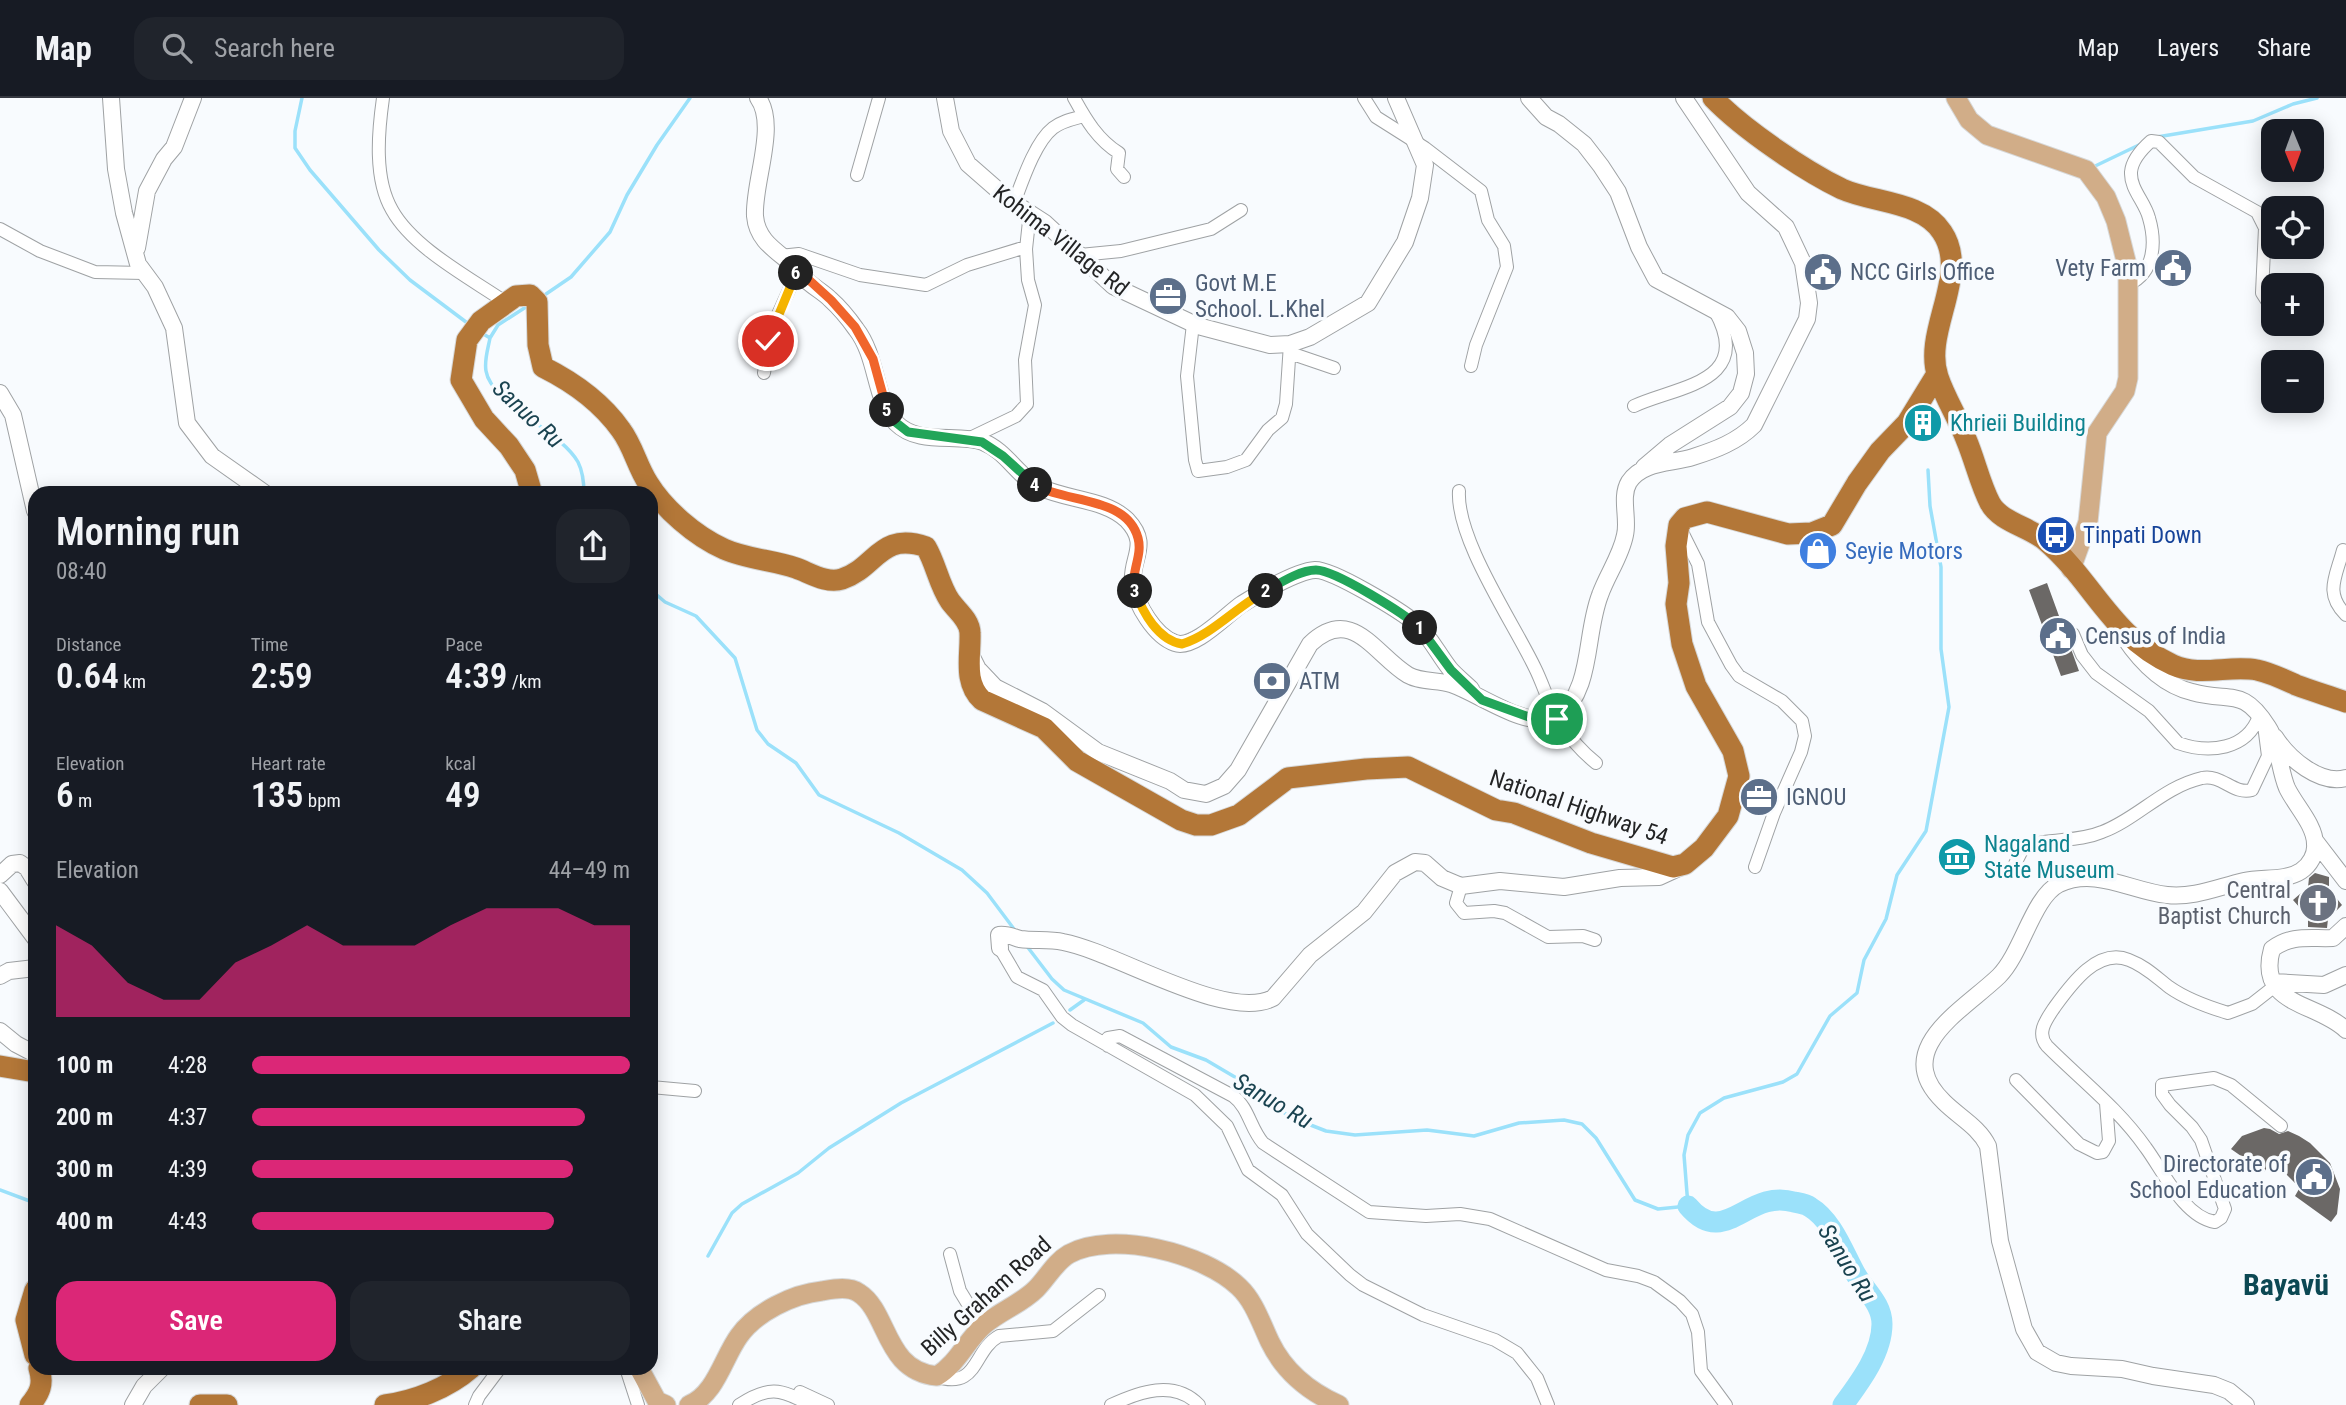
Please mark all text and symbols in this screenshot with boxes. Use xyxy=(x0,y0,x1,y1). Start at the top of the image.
search box xyxy=(134,17,624,80)
text: Map xyxy=(35,29,92,68)
icon: search xyxy=(158,29,196,67)
text: Search here xyxy=(214,33,335,63)
text: Map xyxy=(2078,34,2119,62)
text: Layers xyxy=(2157,34,2219,62)
text: Share xyxy=(2257,34,2311,62)
north arrow xyxy=(2261,119,2324,182)
map controls xyxy=(2261,119,2324,413)
street label: Kohima Village Rd xyxy=(988,179,1134,302)
button: locate xyxy=(2261,196,2324,259)
public building icon: Vety Farm xyxy=(2152,247,2194,289)
public building icon: NCC Girls Office xyxy=(1802,251,1844,293)
place label: Vety Farm xyxy=(2055,255,2146,282)
pin: 6 xyxy=(778,256,814,290)
place label: NCC Girls Office xyxy=(1850,259,1995,286)
text: 6 xyxy=(791,261,800,284)
place label: Govt M.E School. L.Khel xyxy=(1195,270,1325,323)
button: + xyxy=(2261,273,2324,336)
office icon: Govt M.E School. L.Khel xyxy=(1147,275,1189,317)
pin xyxy=(738,311,798,371)
icon: check xyxy=(749,322,787,360)
button: − xyxy=(2261,350,2324,413)
water label: Sanuo Ru xyxy=(487,374,569,454)
pin: 5 xyxy=(870,392,904,428)
text: 5 xyxy=(882,398,891,421)
building icon: Khrieii Building xyxy=(1902,402,1944,444)
place label: Khrieii Building xyxy=(1950,410,2086,437)
pin: 4 xyxy=(1018,468,1052,502)
text: 4 xyxy=(1030,473,1039,496)
button: share xyxy=(556,509,630,583)
text: Morning run xyxy=(56,510,240,554)
bus stop icon: Tinpati Down xyxy=(2035,514,2077,556)
place label: Tinpati Down xyxy=(2083,522,2202,549)
shop icon: Seyie Motors xyxy=(1797,530,1839,572)
place label: Seyie Motors xyxy=(1845,538,1963,565)
text: 08:40 xyxy=(56,558,107,585)
pin: 3 xyxy=(1118,574,1152,608)
pin: 2 xyxy=(1248,574,1284,608)
text: 3 xyxy=(1130,579,1139,602)
text: 2 xyxy=(1261,579,1270,602)
pin: 1 xyxy=(1402,610,1438,646)
public building icon: Census of India xyxy=(2037,615,2079,657)
text: 1 xyxy=(1415,616,1424,639)
place label: Census of India xyxy=(2085,623,2226,650)
text: Distance xyxy=(56,633,121,656)
text: Time xyxy=(251,633,288,656)
text: Pace xyxy=(445,633,483,656)
text: 0.64 xyxy=(56,656,119,697)
text: 2:59 xyxy=(251,656,313,697)
text: 4:39 xyxy=(445,656,507,697)
bank icon: ATM xyxy=(1251,660,1293,702)
place label: ATM xyxy=(1299,668,1340,695)
text: km xyxy=(119,670,146,693)
text: /km xyxy=(507,670,542,693)
pin xyxy=(1527,689,1587,749)
icon: arrive xyxy=(1538,700,1576,738)
text: Elevation xyxy=(56,752,124,775)
text: Heart rate xyxy=(251,752,326,775)
text: kcal xyxy=(445,752,476,775)
street label: National Highway 54 xyxy=(1486,764,1672,851)
text: 6 xyxy=(56,775,74,816)
text: 135 xyxy=(251,775,303,816)
text: 49 xyxy=(445,775,481,816)
office icon: IGNOU xyxy=(1738,776,1780,818)
place label: IGNOU xyxy=(1786,784,1846,811)
text: m xyxy=(74,789,92,812)
text: bpm xyxy=(303,789,341,812)
place label: Nagaland State Museum xyxy=(1984,831,2115,884)
museum icon: Nagaland State Museum xyxy=(1936,836,1978,878)
text: Elevation xyxy=(56,857,139,884)
text: 44–49 m xyxy=(549,857,630,884)
place label: Central Baptist Church xyxy=(2158,877,2291,930)
church icon: Central Baptist Church xyxy=(2297,882,2339,924)
text: 100 m xyxy=(56,1052,113,1079)
text: 4:28 xyxy=(168,1052,207,1079)
water label: Sanuo Ru xyxy=(1229,1067,1317,1135)
text: 200 m xyxy=(56,1104,113,1131)
text: 4:37 xyxy=(168,1104,207,1131)
place label: Directorate of School Education xyxy=(2130,1151,2288,1204)
text: 300 m xyxy=(56,1156,113,1183)
text: 4:39 xyxy=(168,1156,207,1183)
public building icon: Directorate of School Education xyxy=(2293,1156,2335,1198)
text: 400 m xyxy=(56,1208,113,1235)
text: 4:43 xyxy=(168,1208,207,1235)
water label: Sanuo Ru xyxy=(1812,1219,1882,1307)
street label: Billy Graham Road xyxy=(916,1231,1057,1362)
district label: Bayavü xyxy=(2243,1267,2329,1302)
button: Save xyxy=(56,1281,336,1361)
button: Share xyxy=(350,1281,630,1361)

